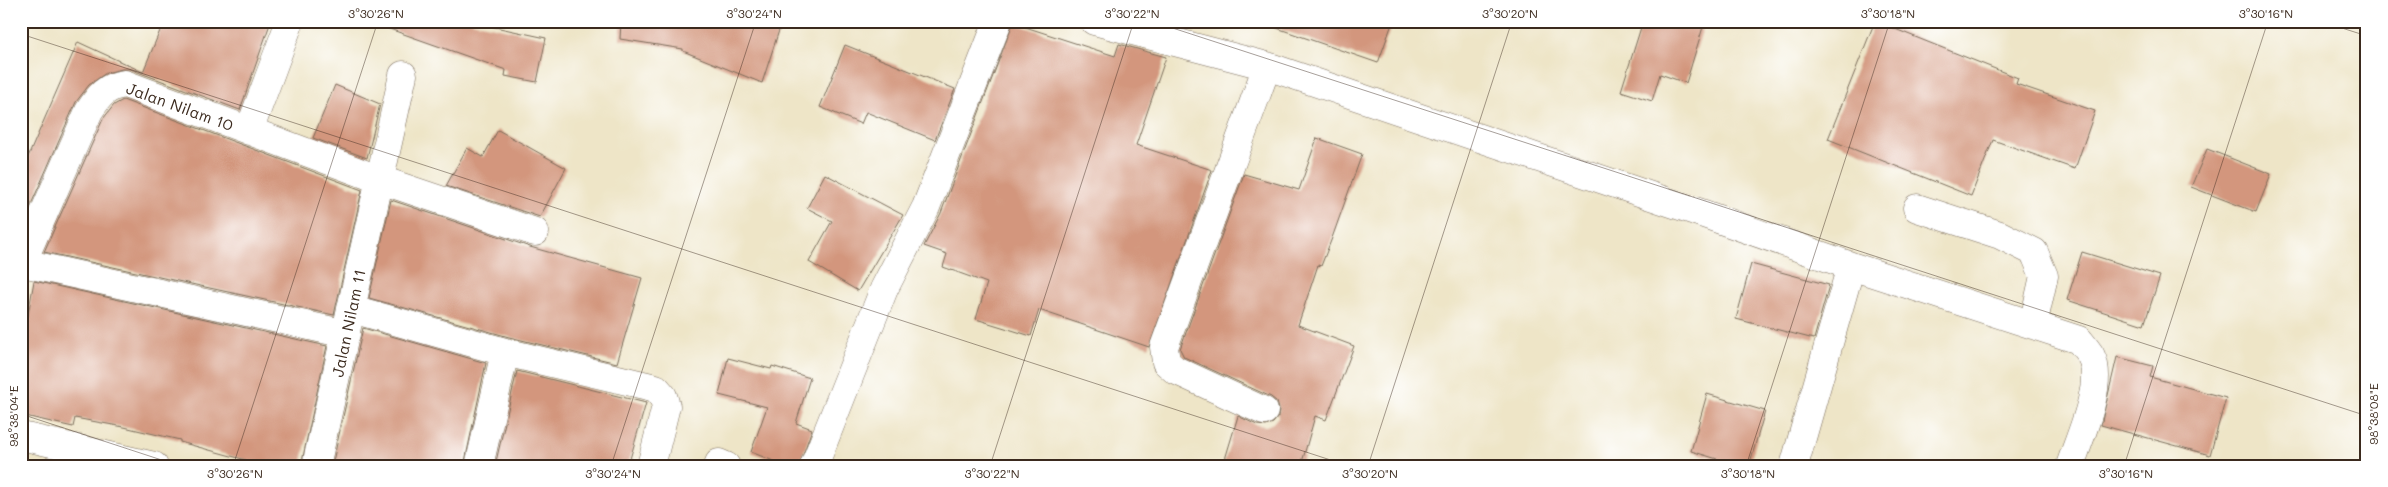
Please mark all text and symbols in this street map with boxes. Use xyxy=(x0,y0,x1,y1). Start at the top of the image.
text: 3°30'26"N xyxy=(348,5,404,21)
text: 3°30'24"N xyxy=(726,5,782,21)
text: 3°30'22"N xyxy=(1104,5,1160,21)
text: 3°30'20"N xyxy=(1482,5,1538,21)
text: 3°30'18"N xyxy=(1861,5,1915,21)
text: 3°30'16"N xyxy=(2239,5,2293,21)
street label: Jalan Nilam 10 xyxy=(124,77,236,135)
street label: Jalan Nilam 11 xyxy=(326,267,370,379)
text: 98°38'08"E xyxy=(2365,383,2381,445)
text: 98°38'04"E xyxy=(5,385,21,447)
text: 3°30'26"N xyxy=(207,465,263,481)
text: 3°30'24"N xyxy=(585,465,641,481)
text: 3°30'22"N xyxy=(964,465,1020,481)
text: 3°30'20"N xyxy=(1342,465,1398,481)
text: 3°30'18"N xyxy=(1721,465,1775,481)
text: 3°30'16"N xyxy=(2099,465,2153,481)

